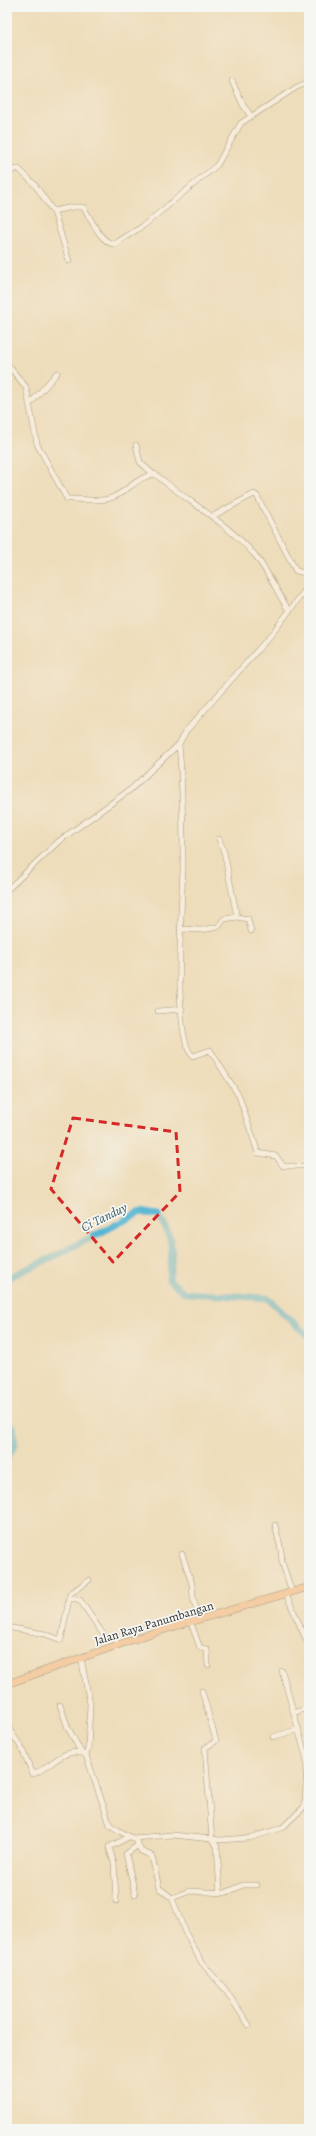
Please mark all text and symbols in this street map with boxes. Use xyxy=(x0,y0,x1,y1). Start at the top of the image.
water label: Ci Tanduy xyxy=(78,1198,130,1235)
street label: Jalan Raya Panumbangan xyxy=(93,1597,216,1649)

